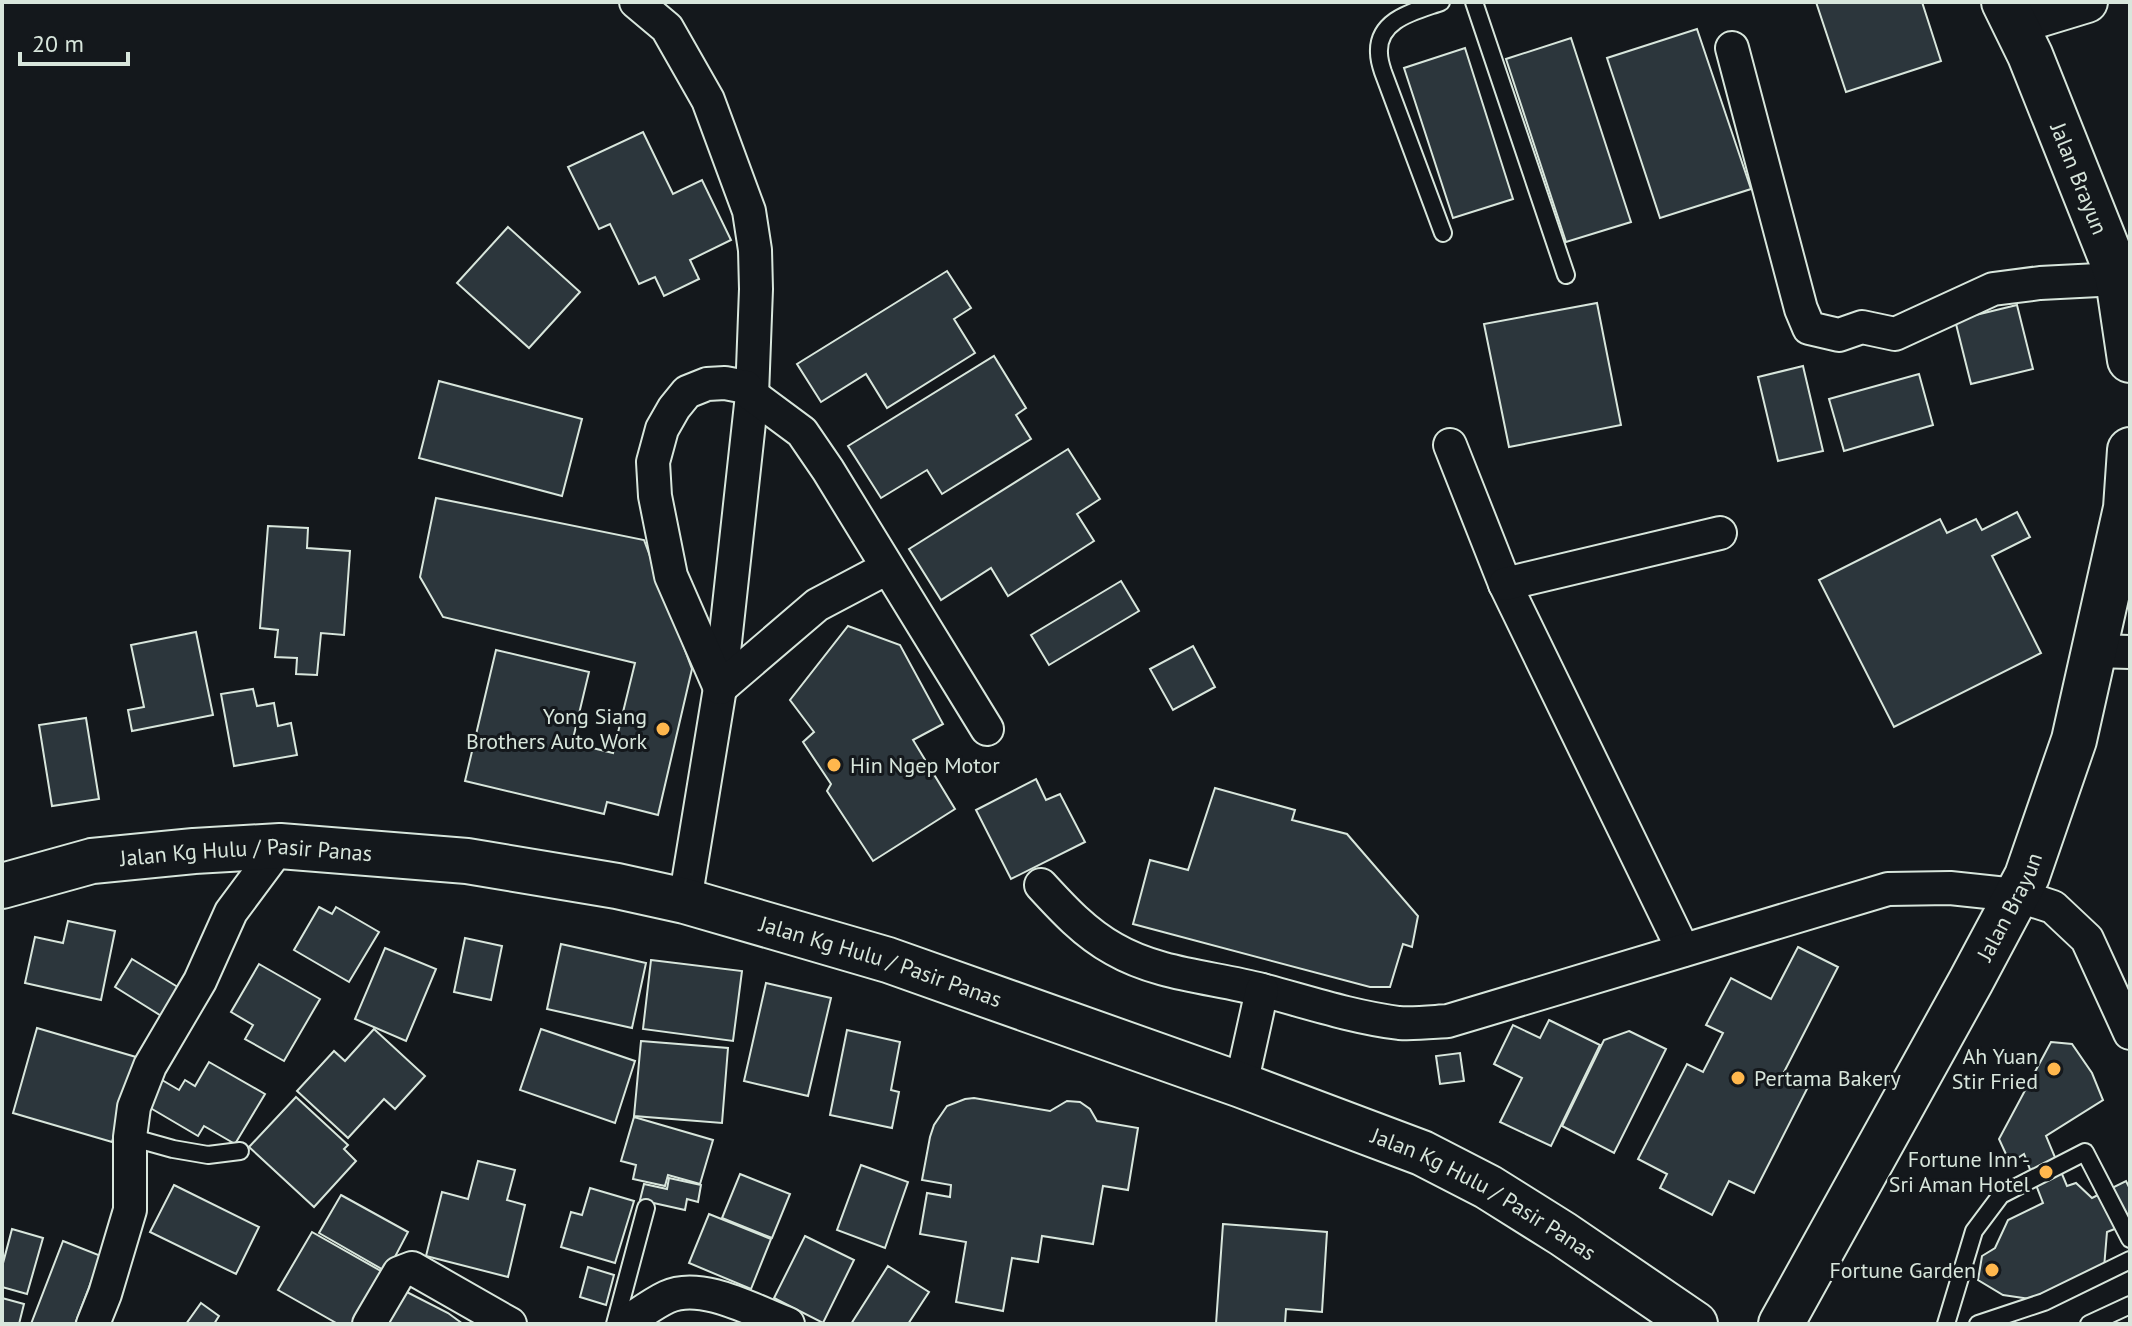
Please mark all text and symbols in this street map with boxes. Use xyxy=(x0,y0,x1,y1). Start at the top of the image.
scale bar xyxy=(20,16,128,66)
text: 20 m xyxy=(32,28,84,59)
street label: Jalan Brayun xyxy=(2044,118,2114,239)
place label: Yong Siang Brothers Auto Work xyxy=(466,702,647,755)
marker: Yong Siang Brothers Auto Work xyxy=(654,720,672,738)
place label: Hin Ngep Motor xyxy=(850,751,1000,779)
marker: Hin Ngep Motor xyxy=(825,756,843,774)
street label: Jalan Kg Hulu / Pasir Panas xyxy=(118,832,373,872)
street label: Jalan Brayun xyxy=(1970,849,2048,967)
street label: Jalan Kg Hulu / Pasir Panas xyxy=(755,909,1005,1013)
place label: Ah Yuan Stir Fried xyxy=(1952,1042,2038,1095)
marker: Ah Yuan Stir Fried xyxy=(2045,1060,2063,1078)
place label: Pertama Bakery xyxy=(1754,1064,1902,1092)
marker: Pertama Bakery xyxy=(1729,1069,1747,1087)
street label: Jalan Kg Hulu / Pasir Panas xyxy=(1367,1121,1602,1266)
place label: Fortune Inn - Sri Aman Hotel xyxy=(1889,1145,2031,1198)
marker: Fortune Inn - Sri Aman Hotel xyxy=(2037,1163,2055,1181)
place label: Fortune Garden xyxy=(1829,1256,1976,1284)
marker: Fortune Garden xyxy=(1983,1261,2001,1279)

